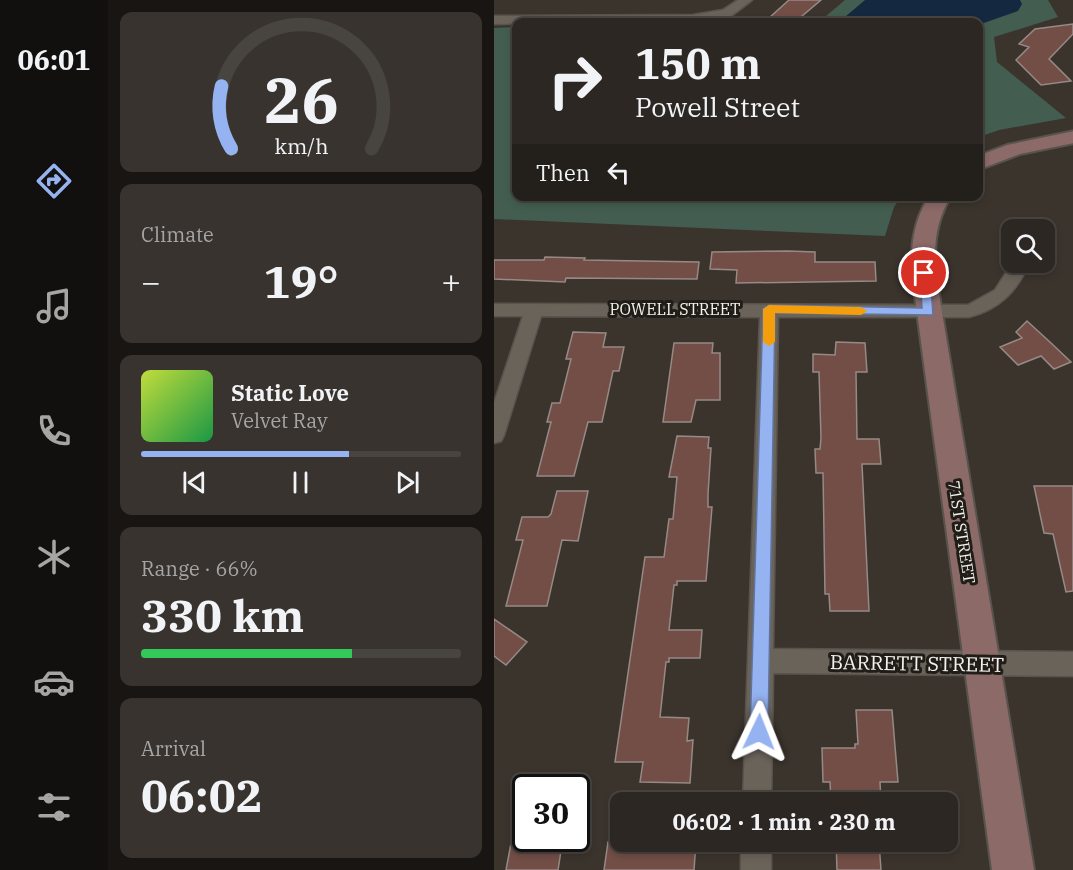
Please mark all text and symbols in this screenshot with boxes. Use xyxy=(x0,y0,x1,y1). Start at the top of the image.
text: 150 m xyxy=(635,36,761,91)
text: 06:01 xyxy=(18,42,90,77)
icon: right xyxy=(536,42,614,120)
text: 26 xyxy=(264,59,338,140)
text: Powell Street xyxy=(635,89,800,124)
text: km/h xyxy=(274,132,328,160)
icon: left xyxy=(602,156,635,189)
text: Then xyxy=(536,158,590,187)
icon: directions xyxy=(33,160,75,202)
map controls xyxy=(1001,219,1055,273)
button: search xyxy=(1001,219,1055,273)
text: Climate xyxy=(141,221,214,248)
pin xyxy=(898,247,949,298)
text: 19° xyxy=(263,252,339,310)
icon: arrive xyxy=(907,256,940,289)
text: − xyxy=(141,260,161,303)
text: + xyxy=(441,260,461,303)
icon: music xyxy=(33,285,75,327)
street label: POWELL STREET xyxy=(610,299,740,319)
text: Static Love xyxy=(231,378,349,407)
text: Velvet Ray xyxy=(231,407,328,434)
icon: phone xyxy=(33,410,75,452)
icon: previous xyxy=(178,466,211,499)
icon: pause xyxy=(284,466,317,499)
icon: next xyxy=(391,466,424,499)
street label: 71ST STREET xyxy=(944,479,980,585)
icon: climate xyxy=(33,536,75,578)
text: Range · 66% xyxy=(141,555,258,582)
text: 330 km xyxy=(141,586,304,644)
street label: BARRETT STREET xyxy=(830,648,1004,678)
icon: car xyxy=(33,661,75,703)
position arrow xyxy=(727,700,791,764)
text: Arrival xyxy=(141,735,206,762)
text: 06:02 xyxy=(141,766,263,824)
speed limit sign: 30 xyxy=(512,774,590,852)
icon: filters xyxy=(33,786,75,828)
text: 06:02 · 1 min · 230 m xyxy=(672,807,896,836)

